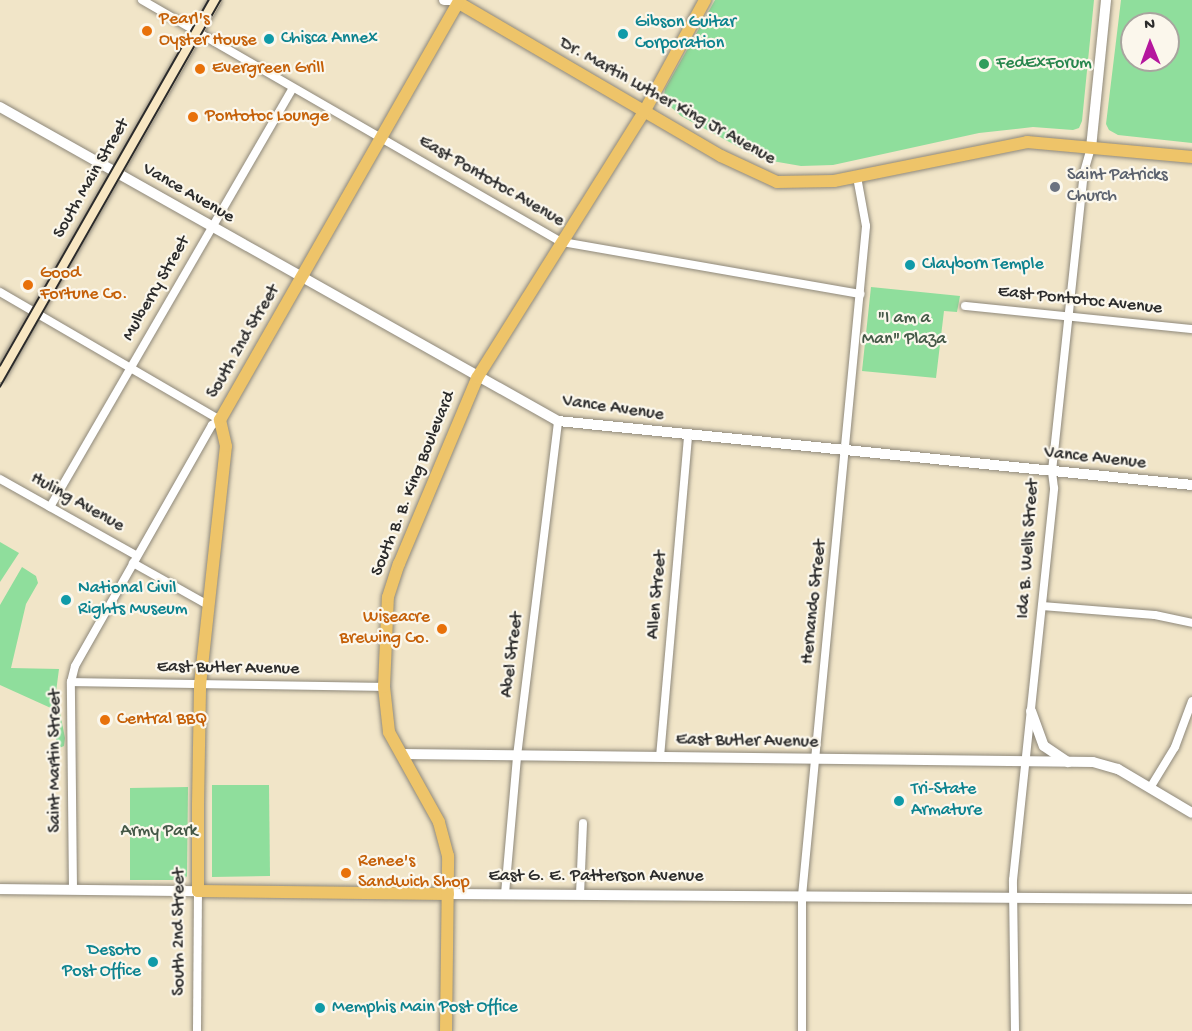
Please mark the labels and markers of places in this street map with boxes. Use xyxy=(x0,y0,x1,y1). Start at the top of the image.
place label: Pearl's Oyster House xyxy=(159,10,257,52)
place label: Gibson Guitar Corporation xyxy=(635,13,736,56)
marker: Pearl's Oyster House xyxy=(140,24,154,38)
marker: Gibson Guitar Corporation xyxy=(616,27,630,41)
place label: Chisca Annex xyxy=(281,28,378,50)
marker: Chisca Annex xyxy=(262,32,276,46)
place label: FedExForum xyxy=(996,53,1092,75)
marker: FedExForum xyxy=(977,57,991,71)
place label: Evergreen Grill xyxy=(212,58,324,80)
marker: Evergreen Grill xyxy=(193,62,207,76)
place label: Pontotoc Lounge xyxy=(205,106,329,128)
marker: Pontotoc Lounge xyxy=(186,110,200,124)
place label: Saint Patricks Church xyxy=(1067,166,1168,208)
marker: Saint Patricks Church xyxy=(1048,180,1062,194)
place label: Clayborn Temple xyxy=(922,254,1044,276)
marker: Clayborn Temple xyxy=(903,258,917,272)
place label: Good Fortune Co. xyxy=(40,264,128,306)
marker: Good Fortune Co. xyxy=(21,278,35,292)
place label: National Civil Rights Museum xyxy=(78,579,188,622)
marker: National Civil Rights Museum xyxy=(59,593,73,607)
place label: Wiseacre Brewing Co. xyxy=(339,608,430,650)
marker: Wiseacre Brewing Co. xyxy=(435,622,449,636)
place label: Central BBQ xyxy=(117,709,207,731)
marker: Central BBQ xyxy=(98,713,112,727)
place label: Tri-State Armature xyxy=(911,780,982,822)
marker: Tri-State Armature xyxy=(892,794,906,808)
place label: Renee's Sandwich Shop xyxy=(358,852,470,894)
marker: Renee's Sandwich Shop xyxy=(339,866,353,880)
place label: Desoto Post Office xyxy=(62,941,141,984)
marker: Desoto Post Office xyxy=(146,955,160,969)
place label: Memphis Main Post Office xyxy=(332,997,518,1019)
marker: Memphis Main Post Office xyxy=(313,1001,327,1015)

